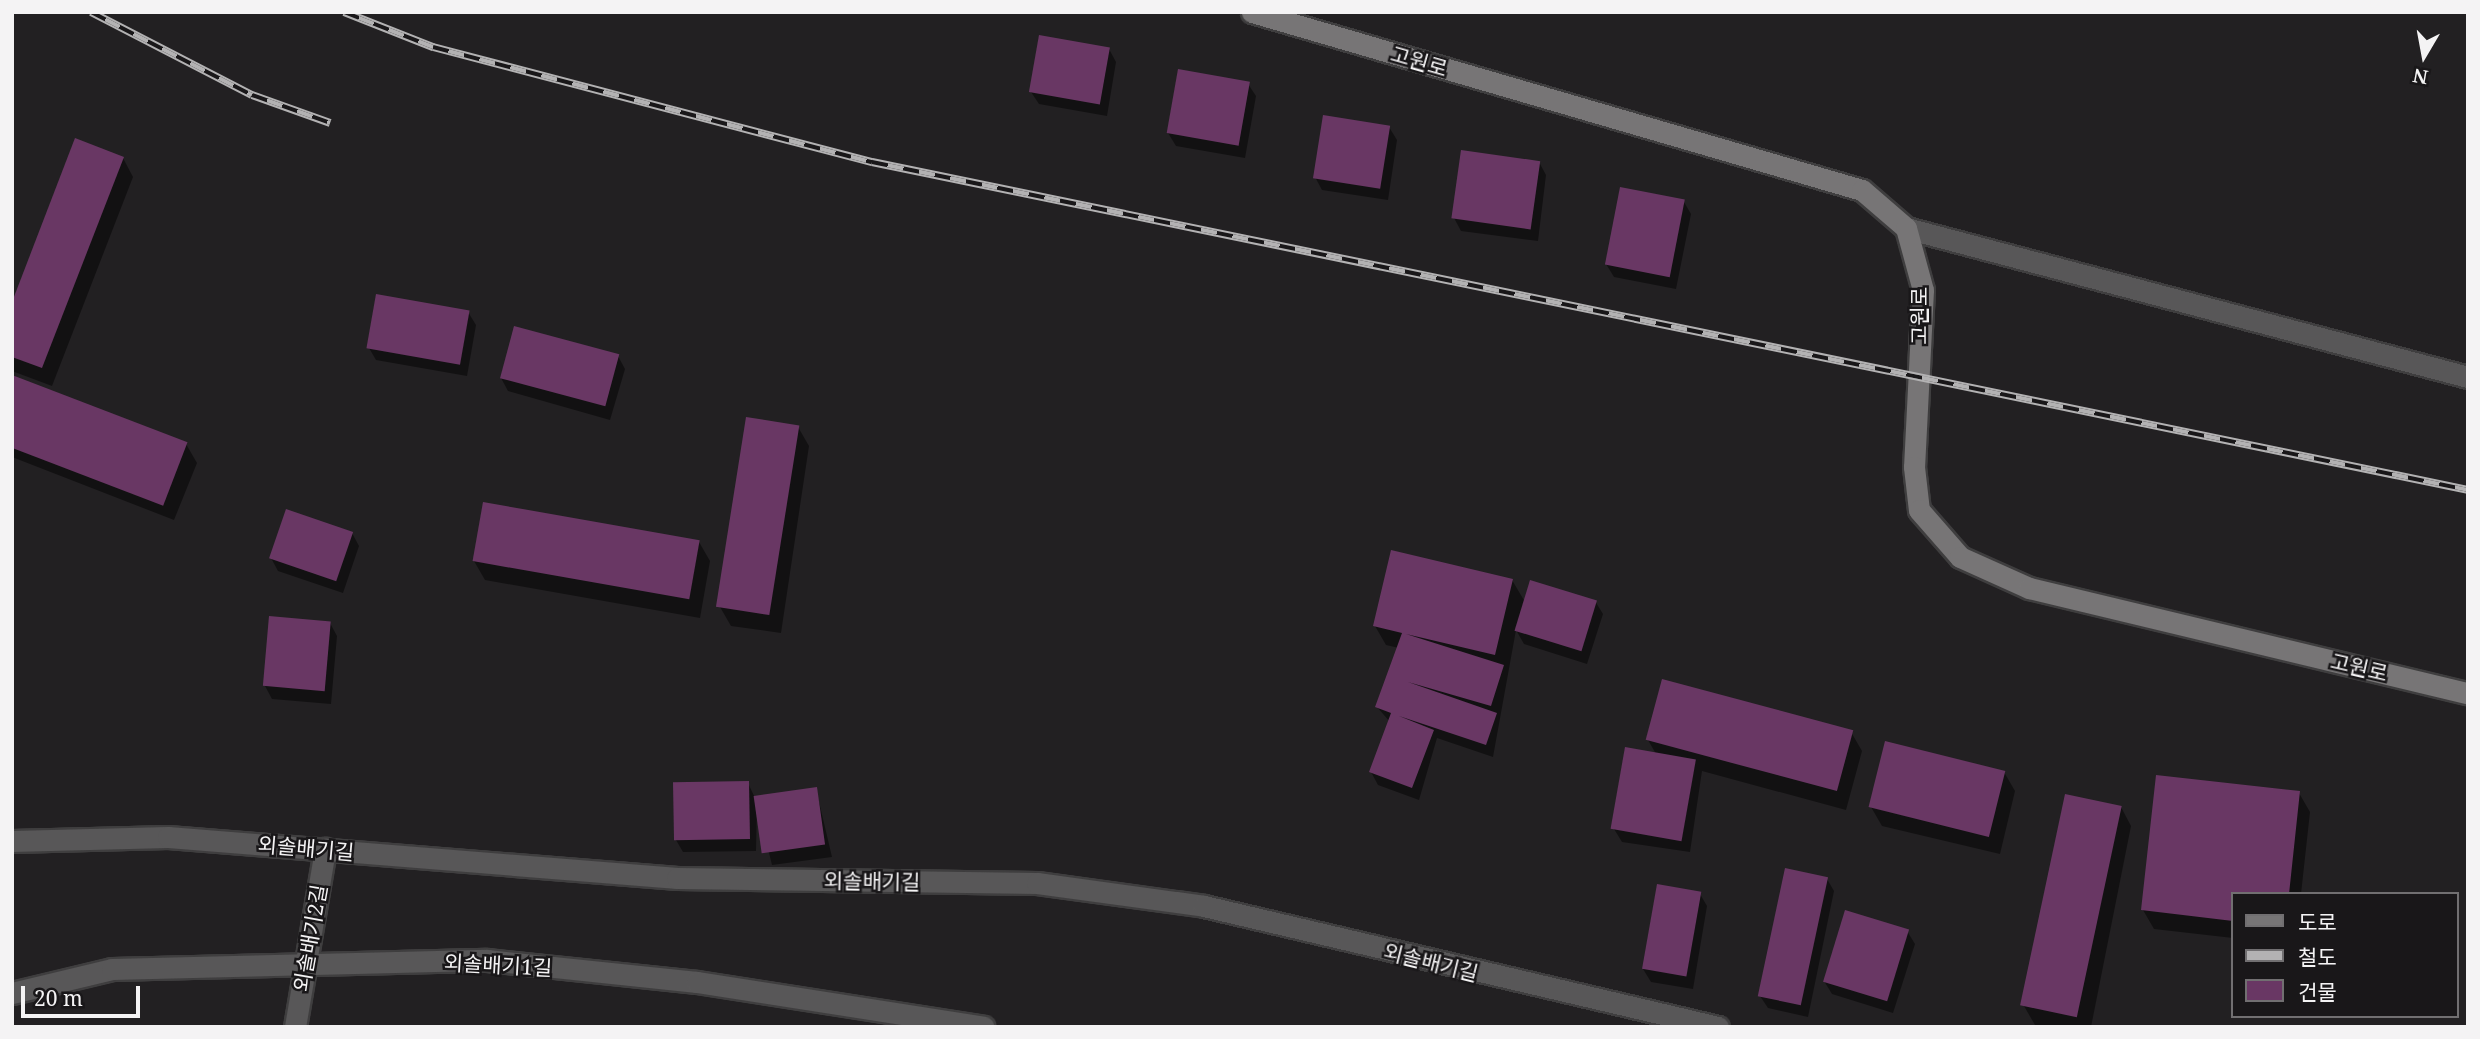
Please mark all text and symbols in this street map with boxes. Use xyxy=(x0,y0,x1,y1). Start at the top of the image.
north arrow xyxy=(2389,21,2459,91)
street label: 고원로 xyxy=(1388,41,1450,81)
text: N xyxy=(2411,63,2430,91)
street label: 고원로 xyxy=(1906,287,1932,345)
street label: 고원로 xyxy=(2328,648,2390,686)
street label: 외솔배기길 xyxy=(257,831,355,865)
street label: 외솔배기길 xyxy=(823,868,921,894)
street label: 외솔배기2길 xyxy=(288,882,332,994)
legend xyxy=(2232,892,2459,1018)
text: 도로 xyxy=(2298,908,2337,936)
street label: 외솔배기길 xyxy=(1381,938,1481,986)
text: 철도 xyxy=(2298,943,2337,971)
street label: 외솔배기1길 xyxy=(443,950,553,980)
scale bar xyxy=(24,972,144,1016)
text: 건물 xyxy=(2298,978,2337,1006)
text: 20 m xyxy=(34,984,83,1012)

